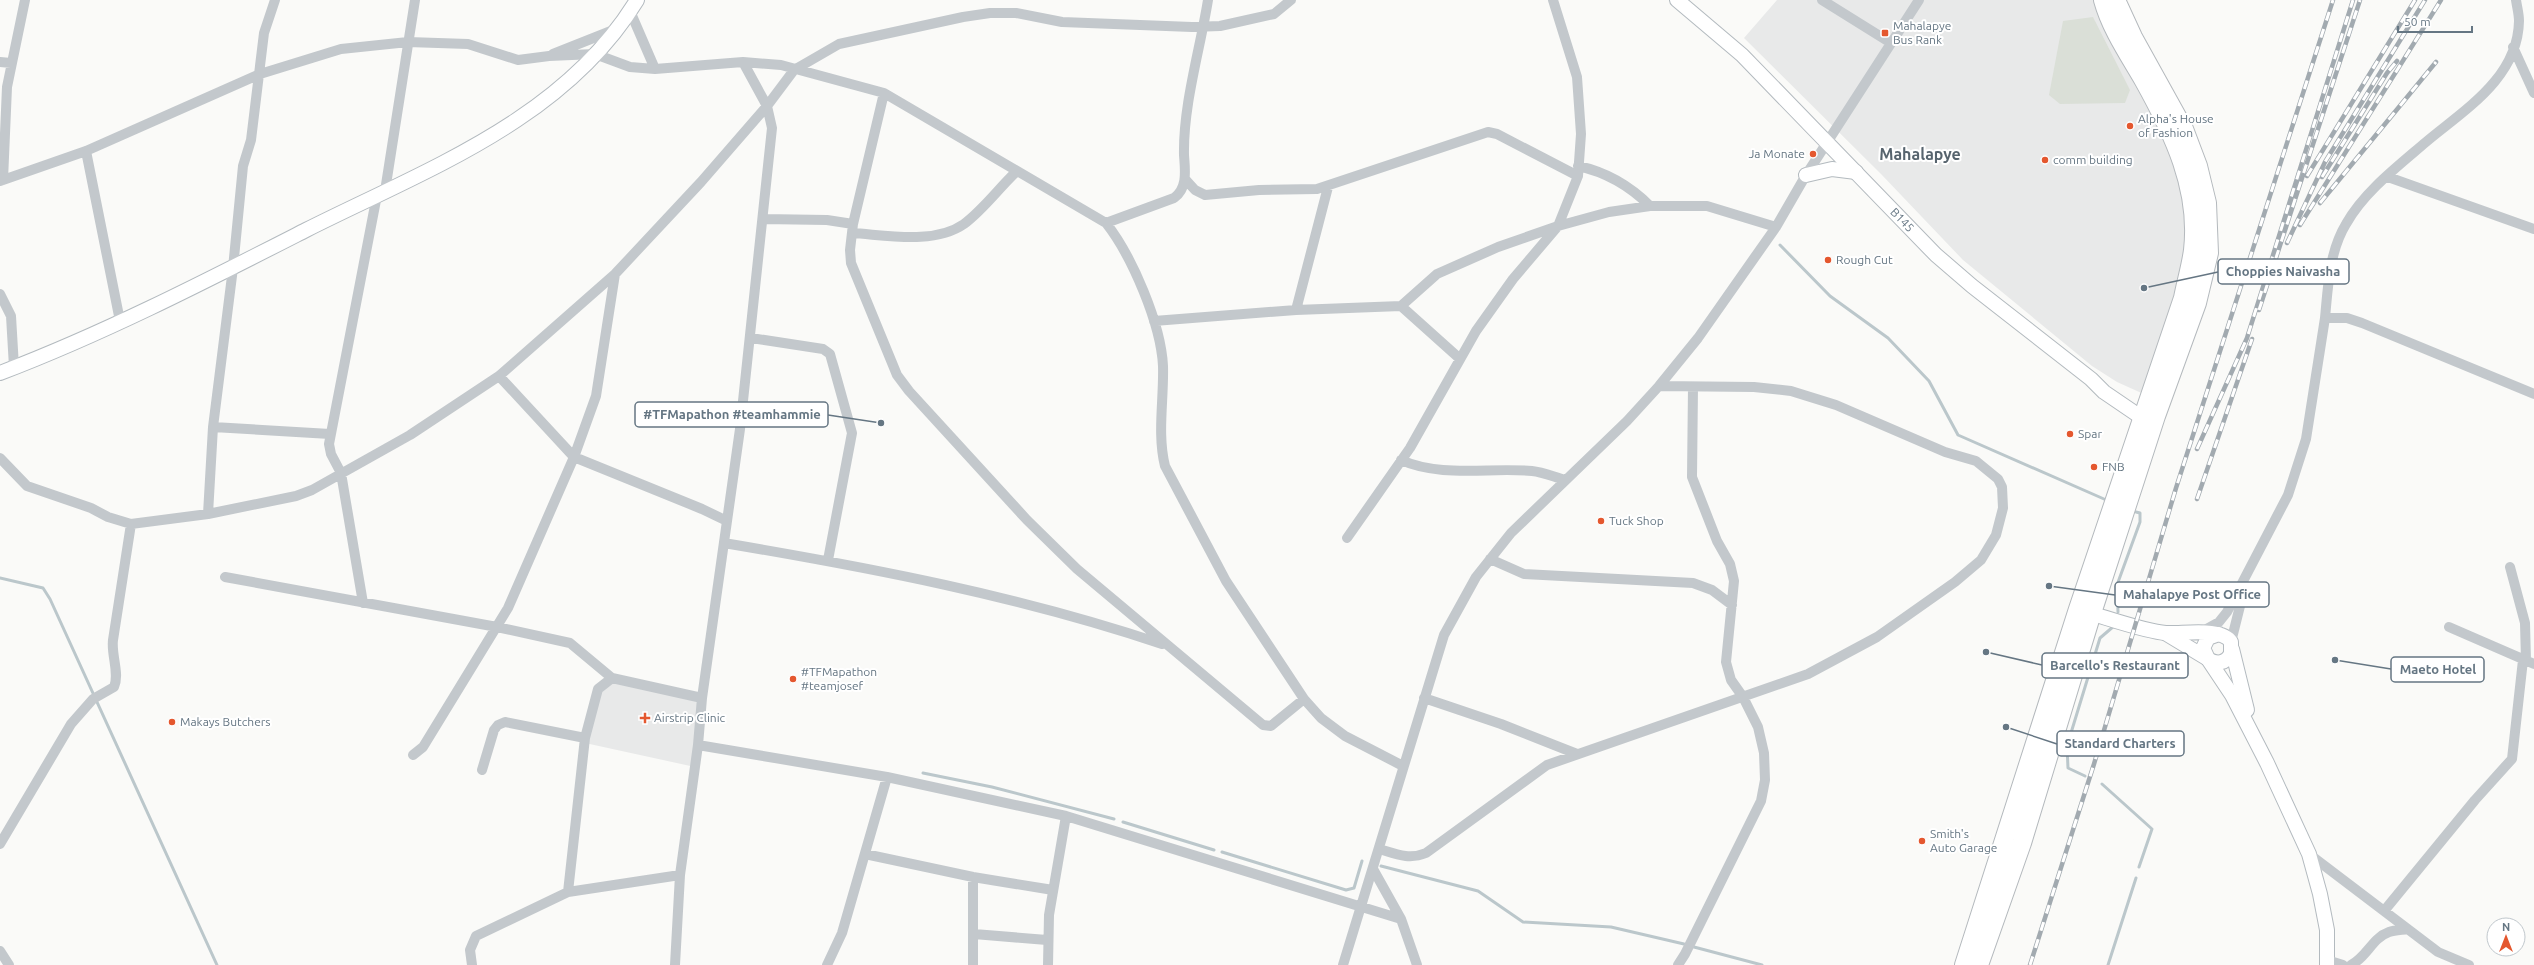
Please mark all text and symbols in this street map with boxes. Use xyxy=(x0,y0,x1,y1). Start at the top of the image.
scale bar xyxy=(2398,8,2472,34)
text: 50 m xyxy=(2404,15,2431,28)
place label: Mahalapye Bus Rank xyxy=(1893,19,1951,46)
marker: Mahalapye Bus Rank xyxy=(1880,28,1890,38)
place label: Alpha's House of Fashion xyxy=(2138,112,2214,139)
marker: Alpha's House of Fashion xyxy=(2125,121,2135,131)
district label: Mahalapye xyxy=(1879,145,1961,163)
place label: Ja Monate xyxy=(1748,147,1805,160)
marker: Ja Monate xyxy=(1808,149,1818,159)
place label: comm building xyxy=(2053,153,2133,166)
marker: comm building xyxy=(2040,155,2050,165)
street label: B145 xyxy=(1888,205,1917,234)
place label: Rough Cut xyxy=(1836,253,1893,266)
marker: Rough Cut xyxy=(1823,255,1833,265)
callout: Choppies Naivasha xyxy=(2218,259,2349,284)
text: Choppies Naivasha xyxy=(2226,264,2340,278)
callout: #TFMapathon #teamhammie xyxy=(635,402,828,427)
text: #TFMapathon #teamhammie xyxy=(643,407,821,421)
place label: Spar xyxy=(2078,427,2102,440)
marker: Spar xyxy=(2065,429,2075,439)
place label: FNB xyxy=(2102,460,2125,473)
marker: FNB xyxy=(2089,462,2099,472)
place label: Tuck Shop xyxy=(1609,514,1664,527)
marker: Tuck Shop xyxy=(1596,516,1606,526)
callout: Mahalapye Post Office xyxy=(2115,582,2269,607)
text: Mahalapye Post Office xyxy=(2123,587,2261,601)
callout: Barcello's Restaurant xyxy=(2042,653,2188,678)
callout: Maeto Hotel xyxy=(2391,657,2484,682)
text: Barcello's Restaurant xyxy=(2050,658,2180,672)
text: Maeto Hotel xyxy=(2400,662,2476,676)
place label: #TFMapathon #teamjosef xyxy=(801,665,877,692)
marker: #TFMapathon #teamjosef xyxy=(788,674,798,684)
place label: Airstrip Clinic xyxy=(654,711,726,724)
marker: Airstrip Clinic xyxy=(639,712,651,724)
place label: Makays Butchers xyxy=(180,715,271,728)
marker: Makays Butchers xyxy=(167,717,177,727)
callout: Standard Charters xyxy=(2057,731,2184,756)
text: Standard Charters xyxy=(2064,736,2176,750)
place label: Smith's Auto Garage xyxy=(1930,827,1997,854)
marker: Smith's Auto Garage xyxy=(1917,836,1927,846)
north arrow xyxy=(2486,917,2526,957)
text: N xyxy=(2502,921,2510,933)

